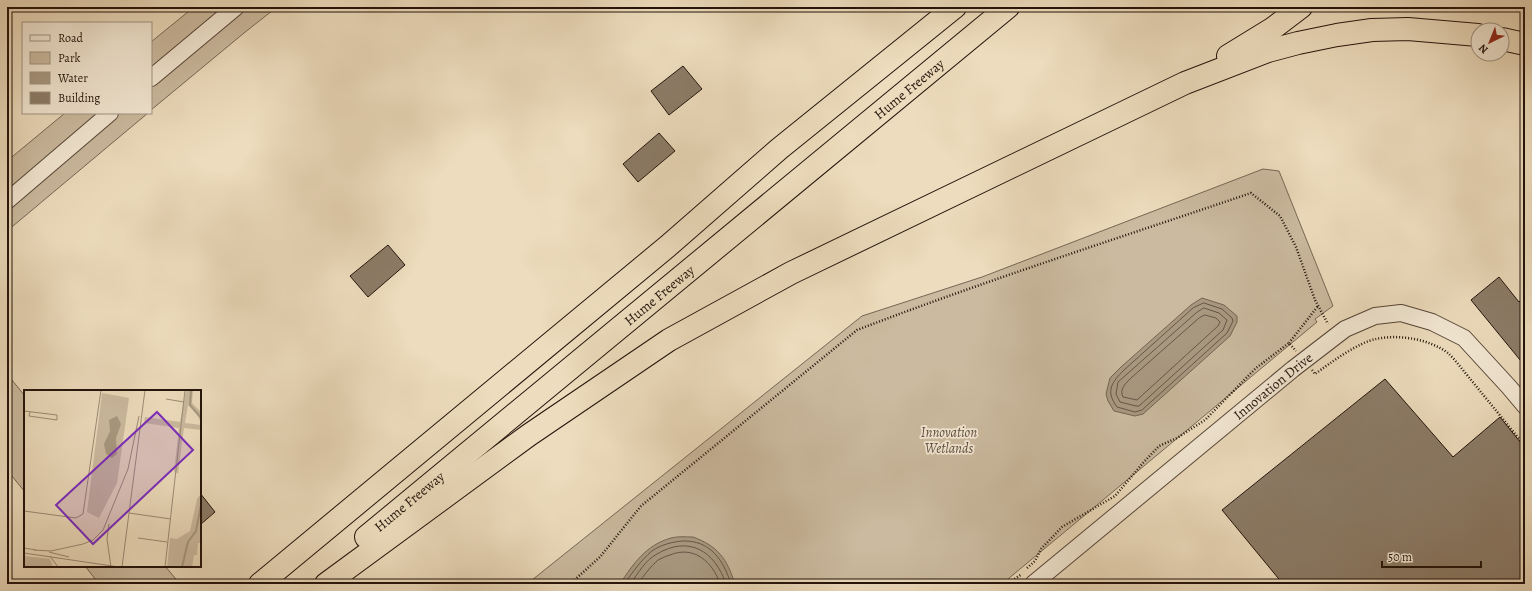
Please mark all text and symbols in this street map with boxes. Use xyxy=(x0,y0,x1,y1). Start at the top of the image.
legend xyxy=(22,22,152,114)
north arrow xyxy=(1470,22,1510,62)
text: Road xyxy=(58,30,84,46)
text: N xyxy=(1475,41,1492,57)
text: Park xyxy=(58,50,81,66)
street label: Hume Freeway xyxy=(870,54,949,124)
text: Water xyxy=(57,70,88,86)
text: Building xyxy=(58,90,100,106)
street label: Hume Freeway xyxy=(620,260,699,330)
street label: Innovation Drive xyxy=(1230,348,1317,424)
inset map xyxy=(24,390,201,567)
park label: Innovation Wetlands xyxy=(921,423,977,458)
street label: Hume Freeway xyxy=(370,467,449,536)
scale bar xyxy=(1382,543,1481,569)
text: 50 m xyxy=(1388,549,1412,565)

